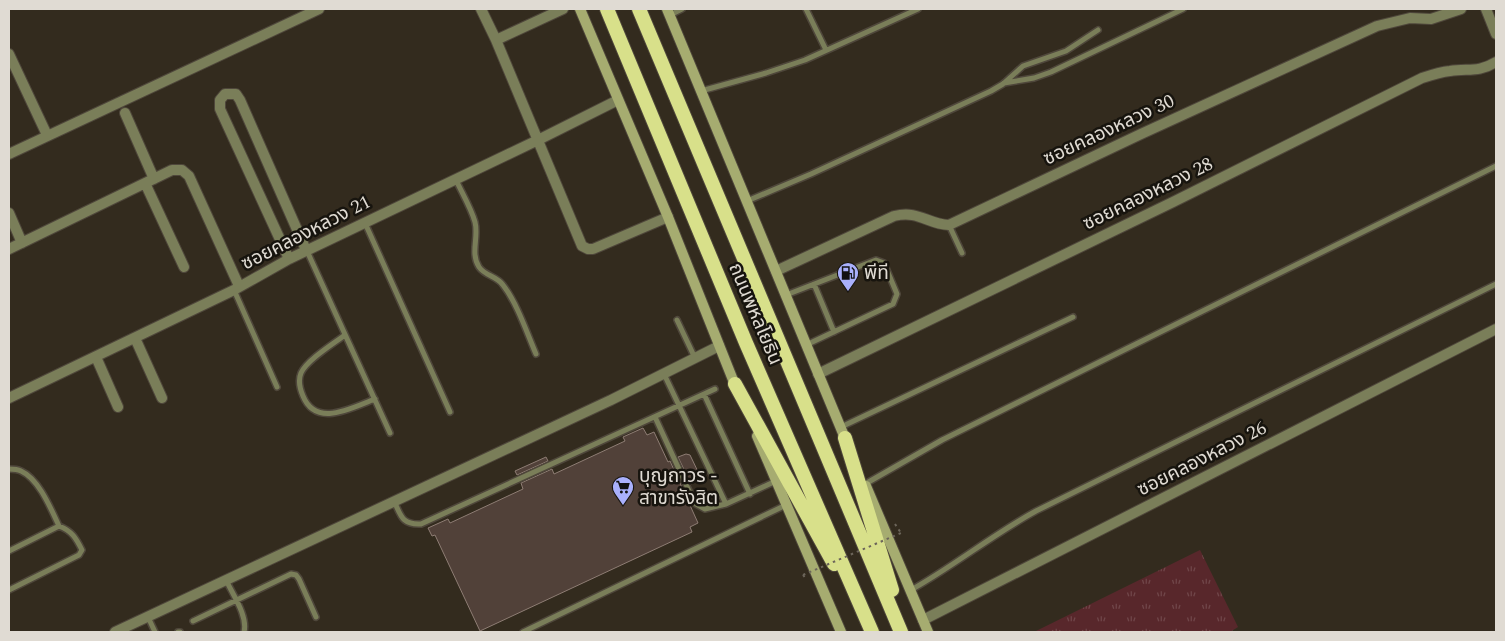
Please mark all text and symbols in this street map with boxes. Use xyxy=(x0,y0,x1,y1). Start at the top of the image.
street label: ซอยคลองหลวง 30 xyxy=(1039,87,1179,173)
street label: ซอยคลองหลวง 28 xyxy=(1078,150,1218,238)
street label: ซอยคลองหลวง 21 xyxy=(236,188,376,278)
street label: ถนนพหลโยธิน xyxy=(720,258,790,370)
place label: พีที xyxy=(864,259,889,288)
fuel station icon: พีที xyxy=(836,261,860,292)
street label: ซอยคลองหลวง 26 xyxy=(1132,414,1272,504)
place label: บุญถาวร - สาขารังสิต xyxy=(639,462,718,513)
supermarket icon: บุญถาวร - สาขารังสิต xyxy=(611,475,635,506)

